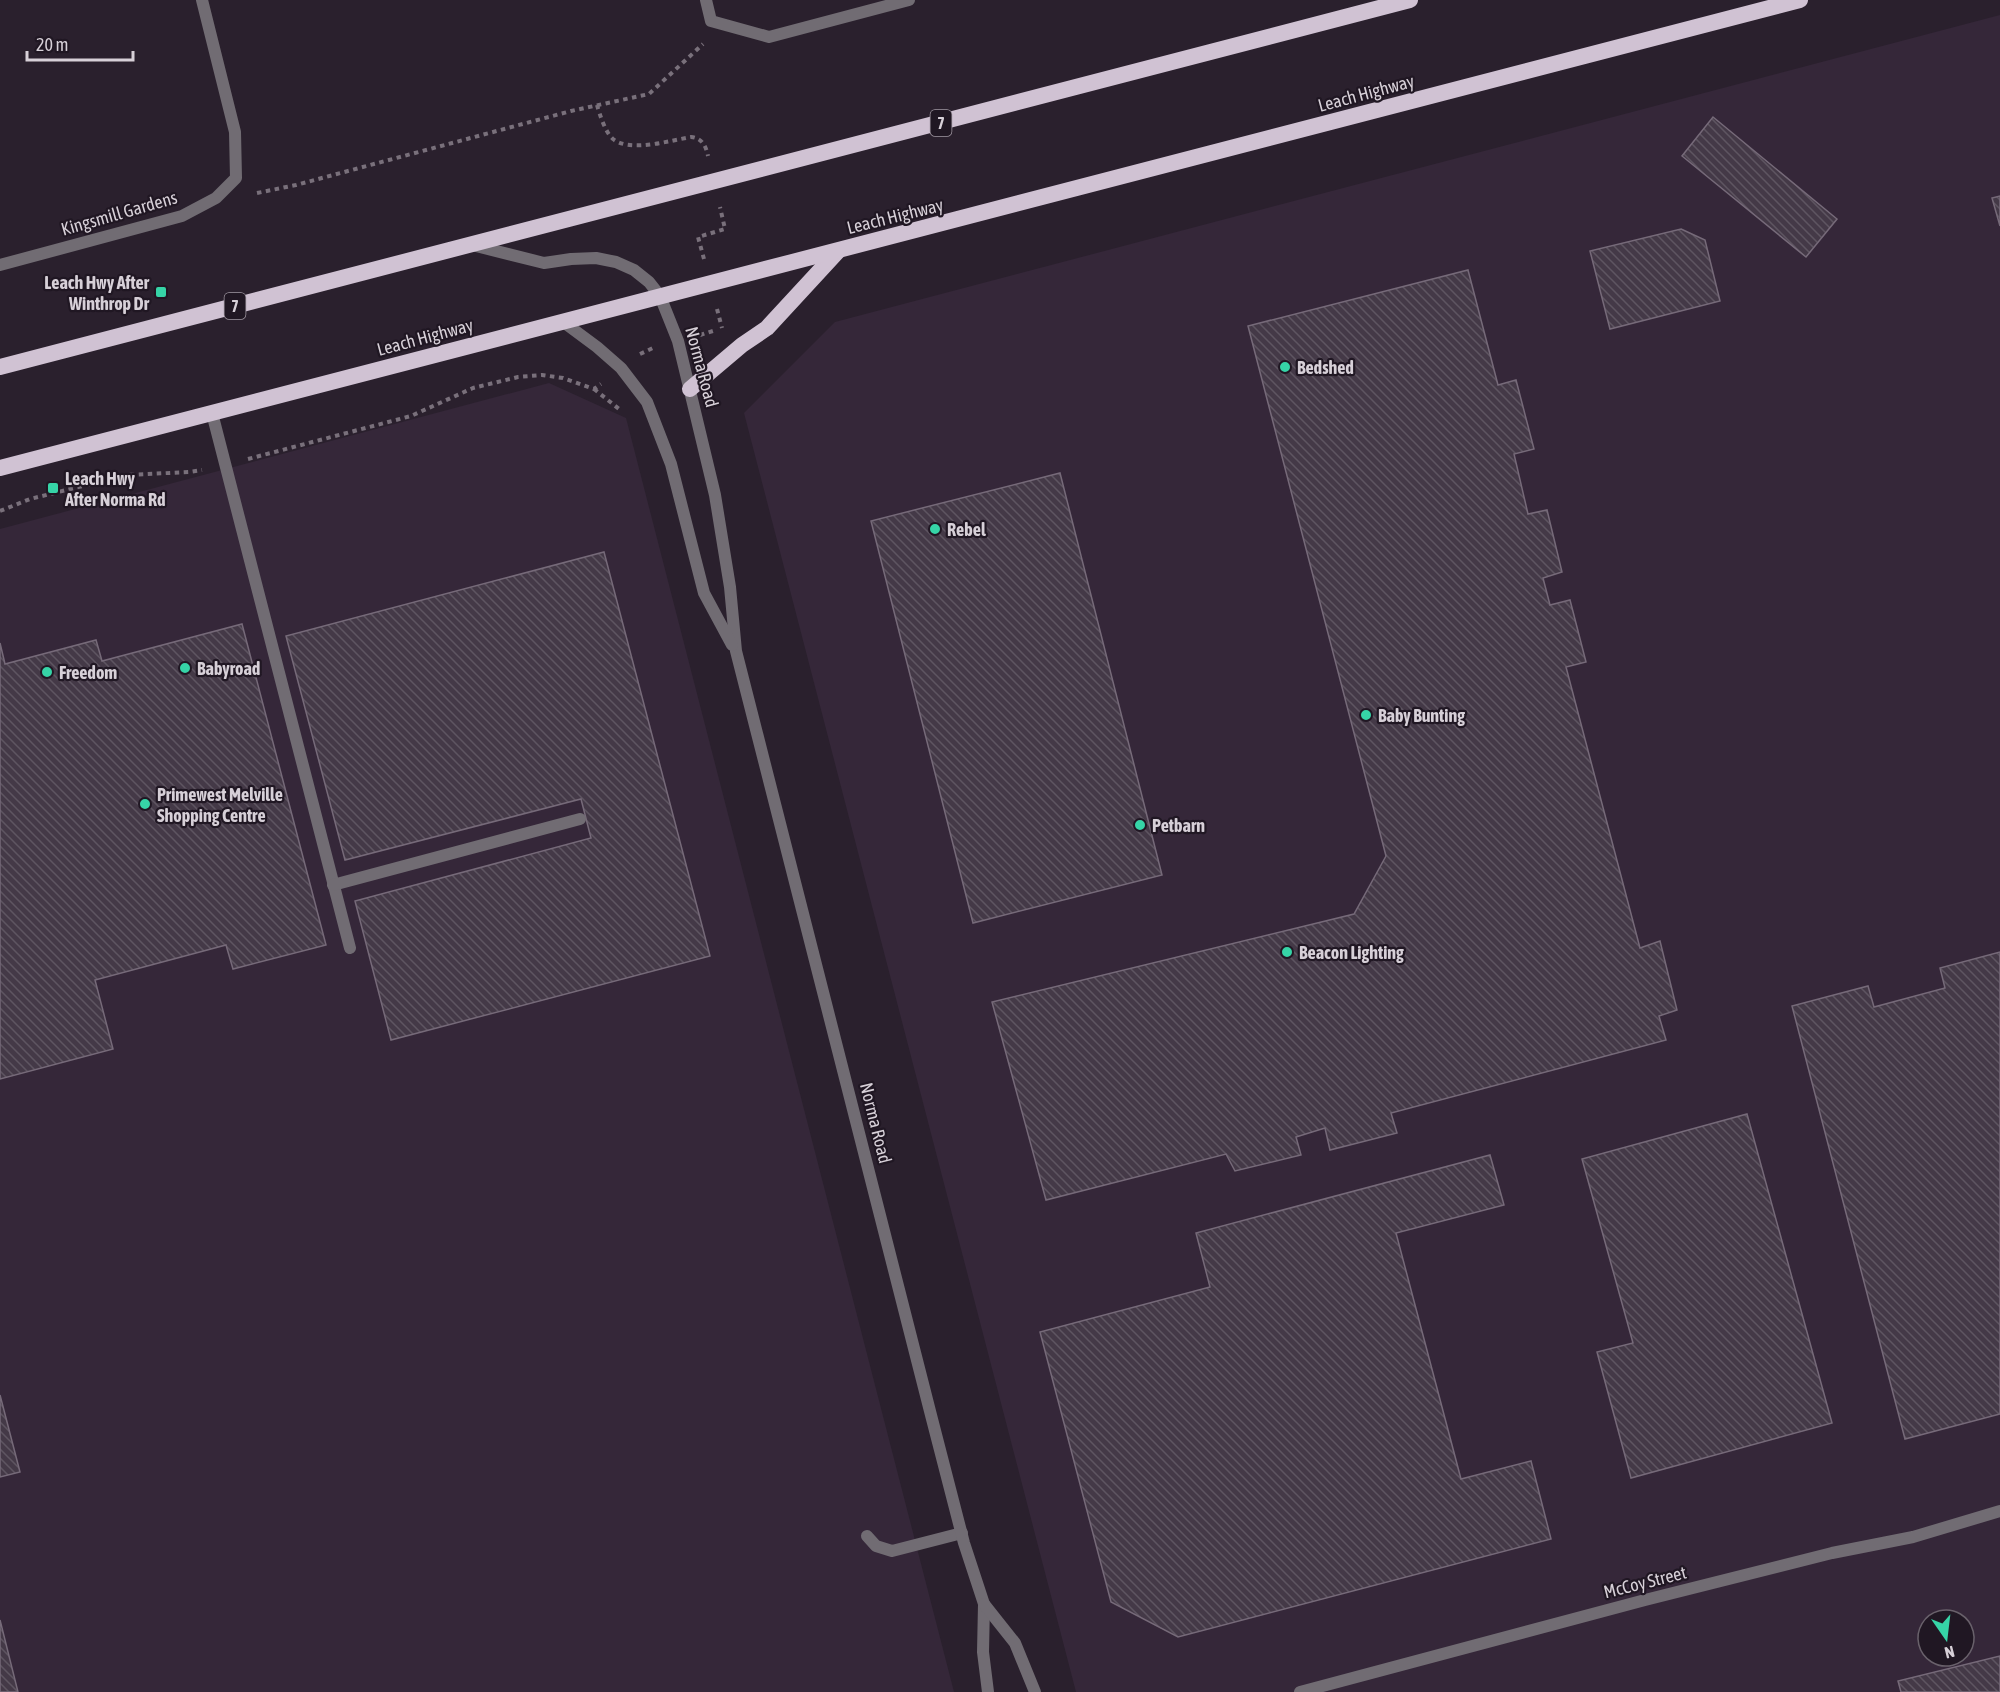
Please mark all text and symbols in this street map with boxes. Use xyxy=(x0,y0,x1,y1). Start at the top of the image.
scale bar xyxy=(27,24,134,62)
text: 20 m xyxy=(36,34,68,55)
street label: Leach Highway xyxy=(1316,70,1416,116)
road number: 7 xyxy=(930,110,952,136)
street label: Kingsmill Gardens xyxy=(58,186,180,240)
street label: Leach Highway xyxy=(845,194,945,238)
place label: Leach Hwy After Winthrop Dr xyxy=(44,272,150,314)
marker: Leach Hwy After Winthrop Dr xyxy=(154,285,168,299)
road number: 7 xyxy=(224,293,246,319)
street label: Leach Highway xyxy=(375,314,475,360)
street label: Norma Road xyxy=(681,324,723,410)
place label: Bedshed xyxy=(1297,357,1354,378)
marker: Bedshed xyxy=(1278,360,1292,374)
place label: Leach Hwy After Norma Rd xyxy=(64,468,165,510)
marker: Leach Hwy After Norma Rd xyxy=(46,481,60,495)
place label: Rebel xyxy=(947,519,986,540)
marker: Rebel xyxy=(928,522,942,536)
place label: Babyroad xyxy=(197,658,260,679)
marker: Babyroad xyxy=(178,661,192,675)
place label: Freedom xyxy=(59,662,117,683)
marker: Freedom xyxy=(40,665,54,679)
place label: Baby Bunting xyxy=(1378,705,1465,726)
marker: Baby Bunting xyxy=(1359,708,1373,722)
place label: Primewest Melville Shopping Centre xyxy=(157,784,283,826)
marker: Primewest Melville Shopping Centre xyxy=(138,797,152,811)
place label: Petbarn xyxy=(1152,815,1205,836)
marker: Petbarn xyxy=(1133,818,1147,832)
place label: Beacon Lighting xyxy=(1299,942,1404,963)
marker: Beacon Lighting xyxy=(1280,945,1294,959)
street label: Norma Road xyxy=(856,1080,896,1166)
street label: McCoy Street xyxy=(1601,1562,1689,1602)
north arrow xyxy=(1916,1608,1976,1668)
text: N xyxy=(1943,1643,1956,1662)

